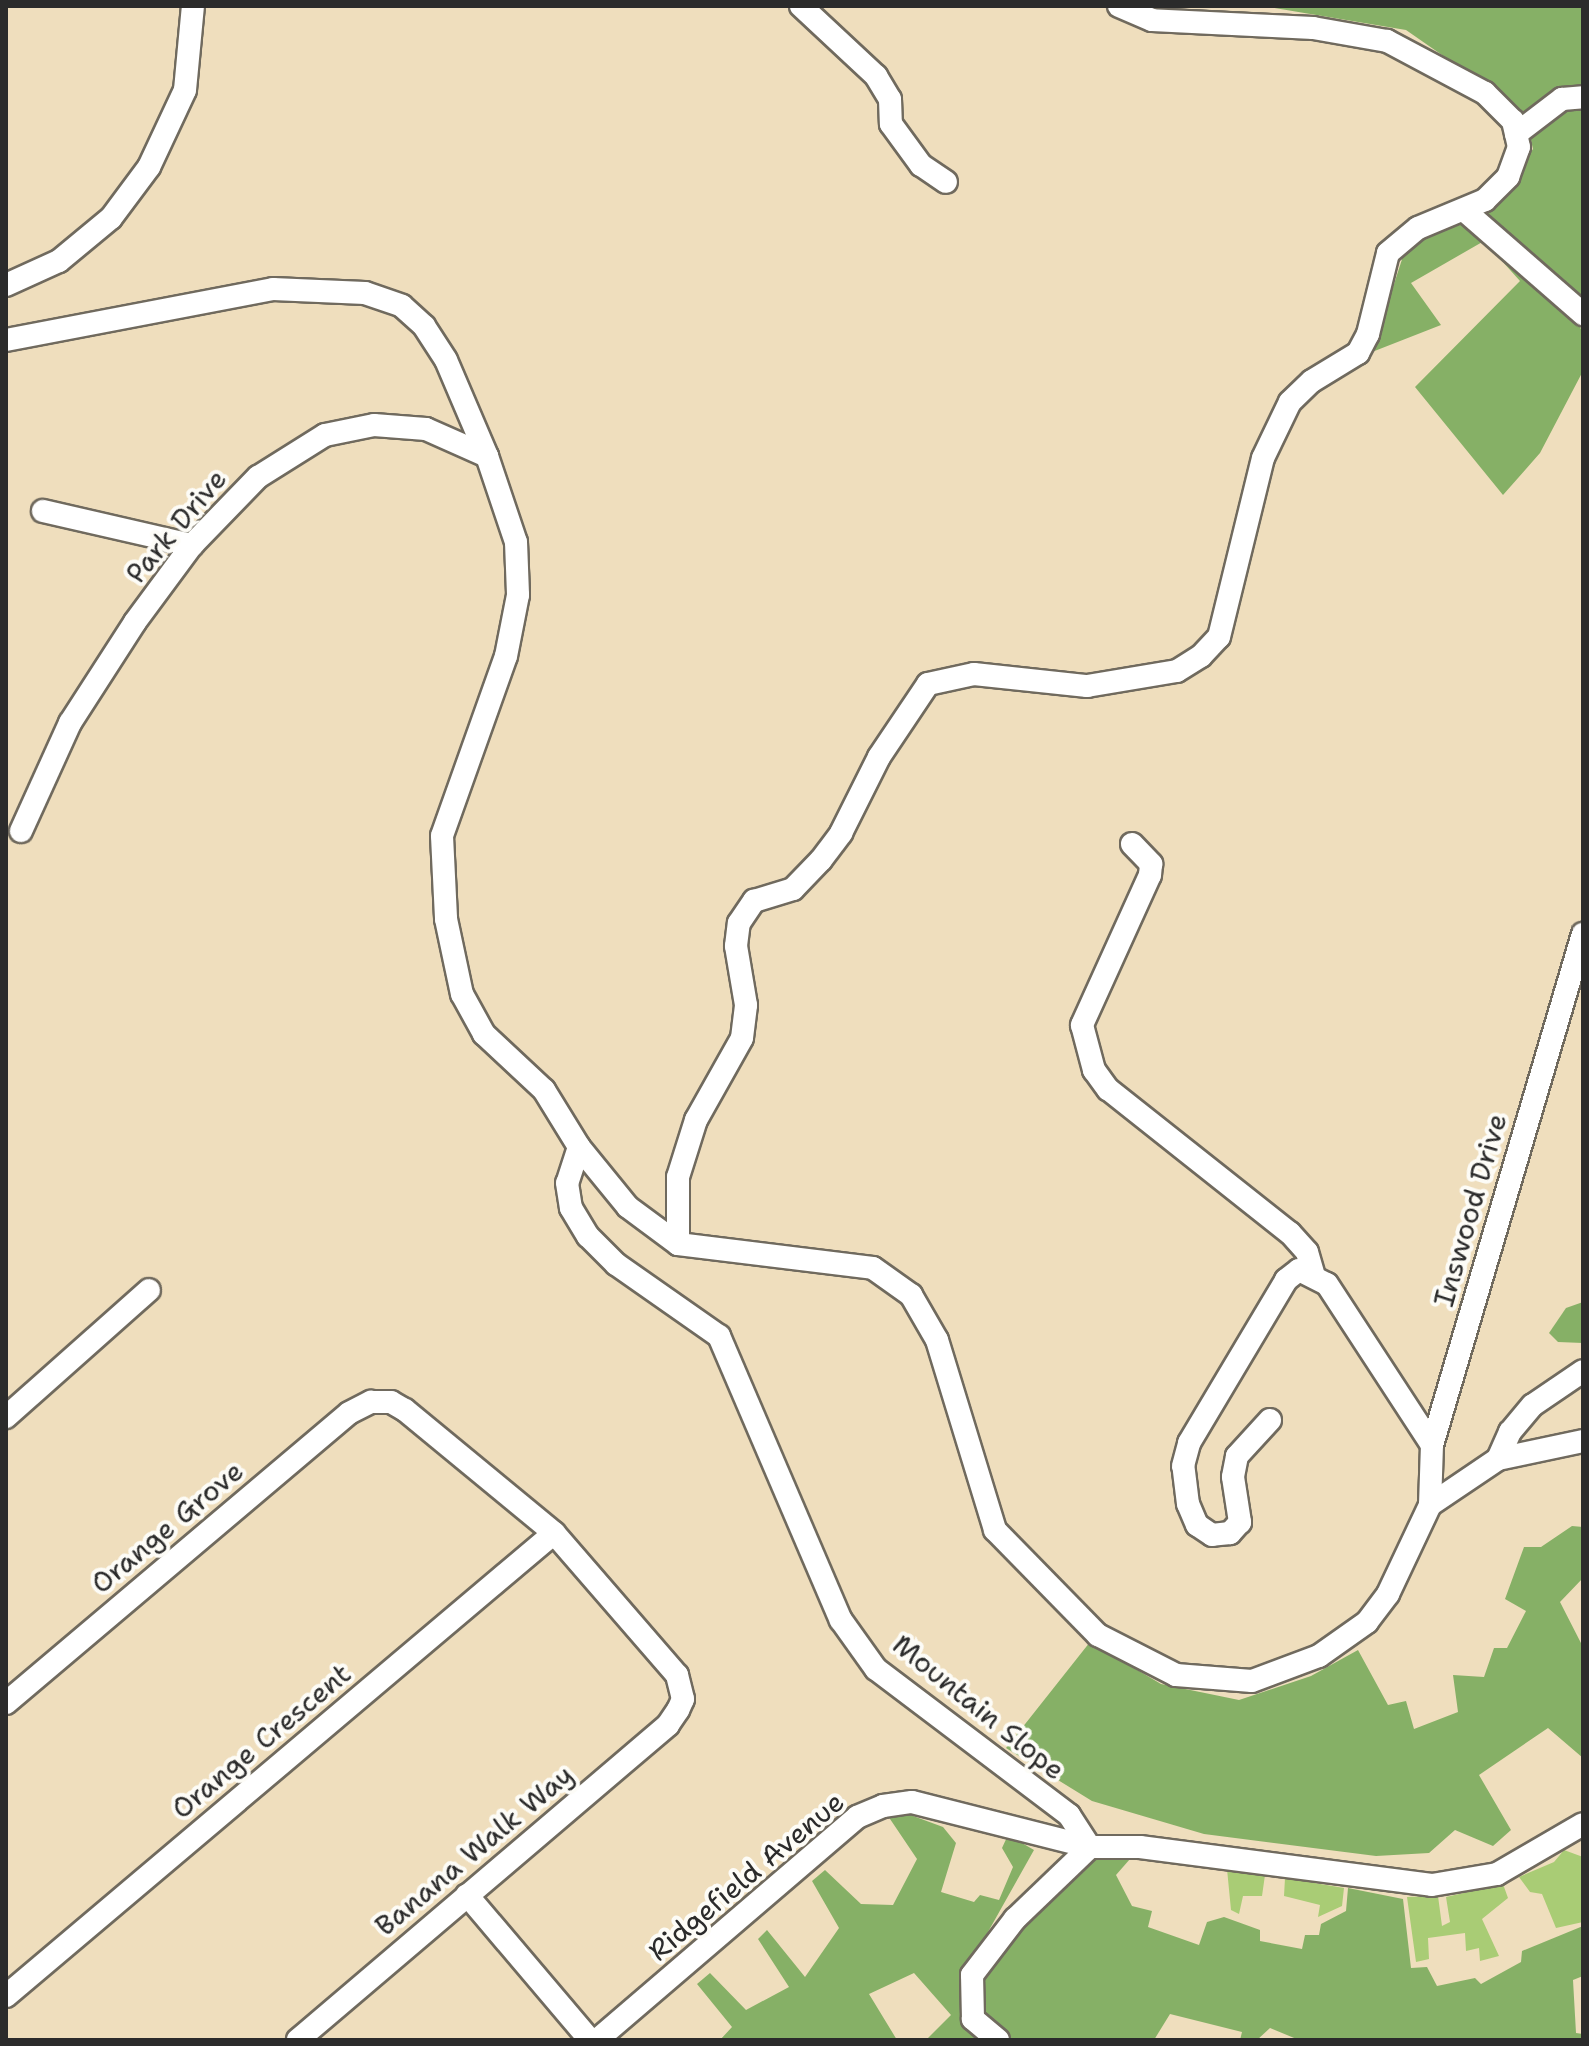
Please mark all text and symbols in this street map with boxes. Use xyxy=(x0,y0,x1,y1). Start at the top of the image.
street label: Park Drive xyxy=(119,462,233,590)
street label: Inswood Drive xyxy=(1426,1110,1514,1310)
street label: Orange Grove xyxy=(84,1454,250,1600)
street label: Mountain Slope xyxy=(886,1627,1072,1787)
street label: Orange Crescent xyxy=(165,1656,357,1826)
street label: Banana Walk Way xyxy=(368,1757,580,1943)
street label: Ridgefield Avenue xyxy=(641,1784,851,1968)

